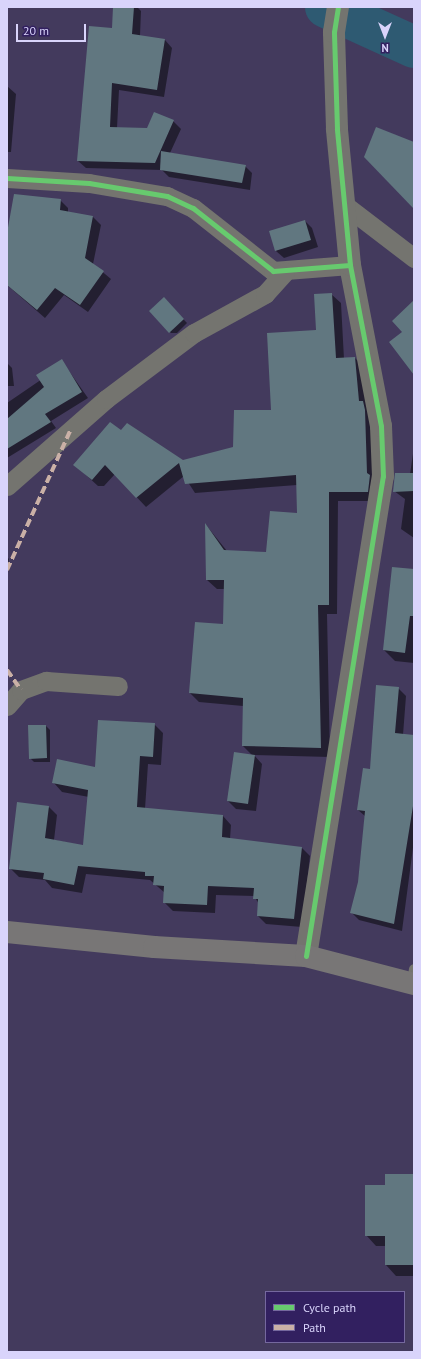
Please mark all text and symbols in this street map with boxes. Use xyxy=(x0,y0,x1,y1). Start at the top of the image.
scale bar xyxy=(18,16,88,42)
north arrow xyxy=(365,16,405,56)
text: 20 m xyxy=(23,23,49,38)
text: N xyxy=(381,41,389,55)
legend xyxy=(265,1291,405,1343)
text: Cycle path xyxy=(303,1300,356,1315)
text: Path xyxy=(303,1320,326,1335)

